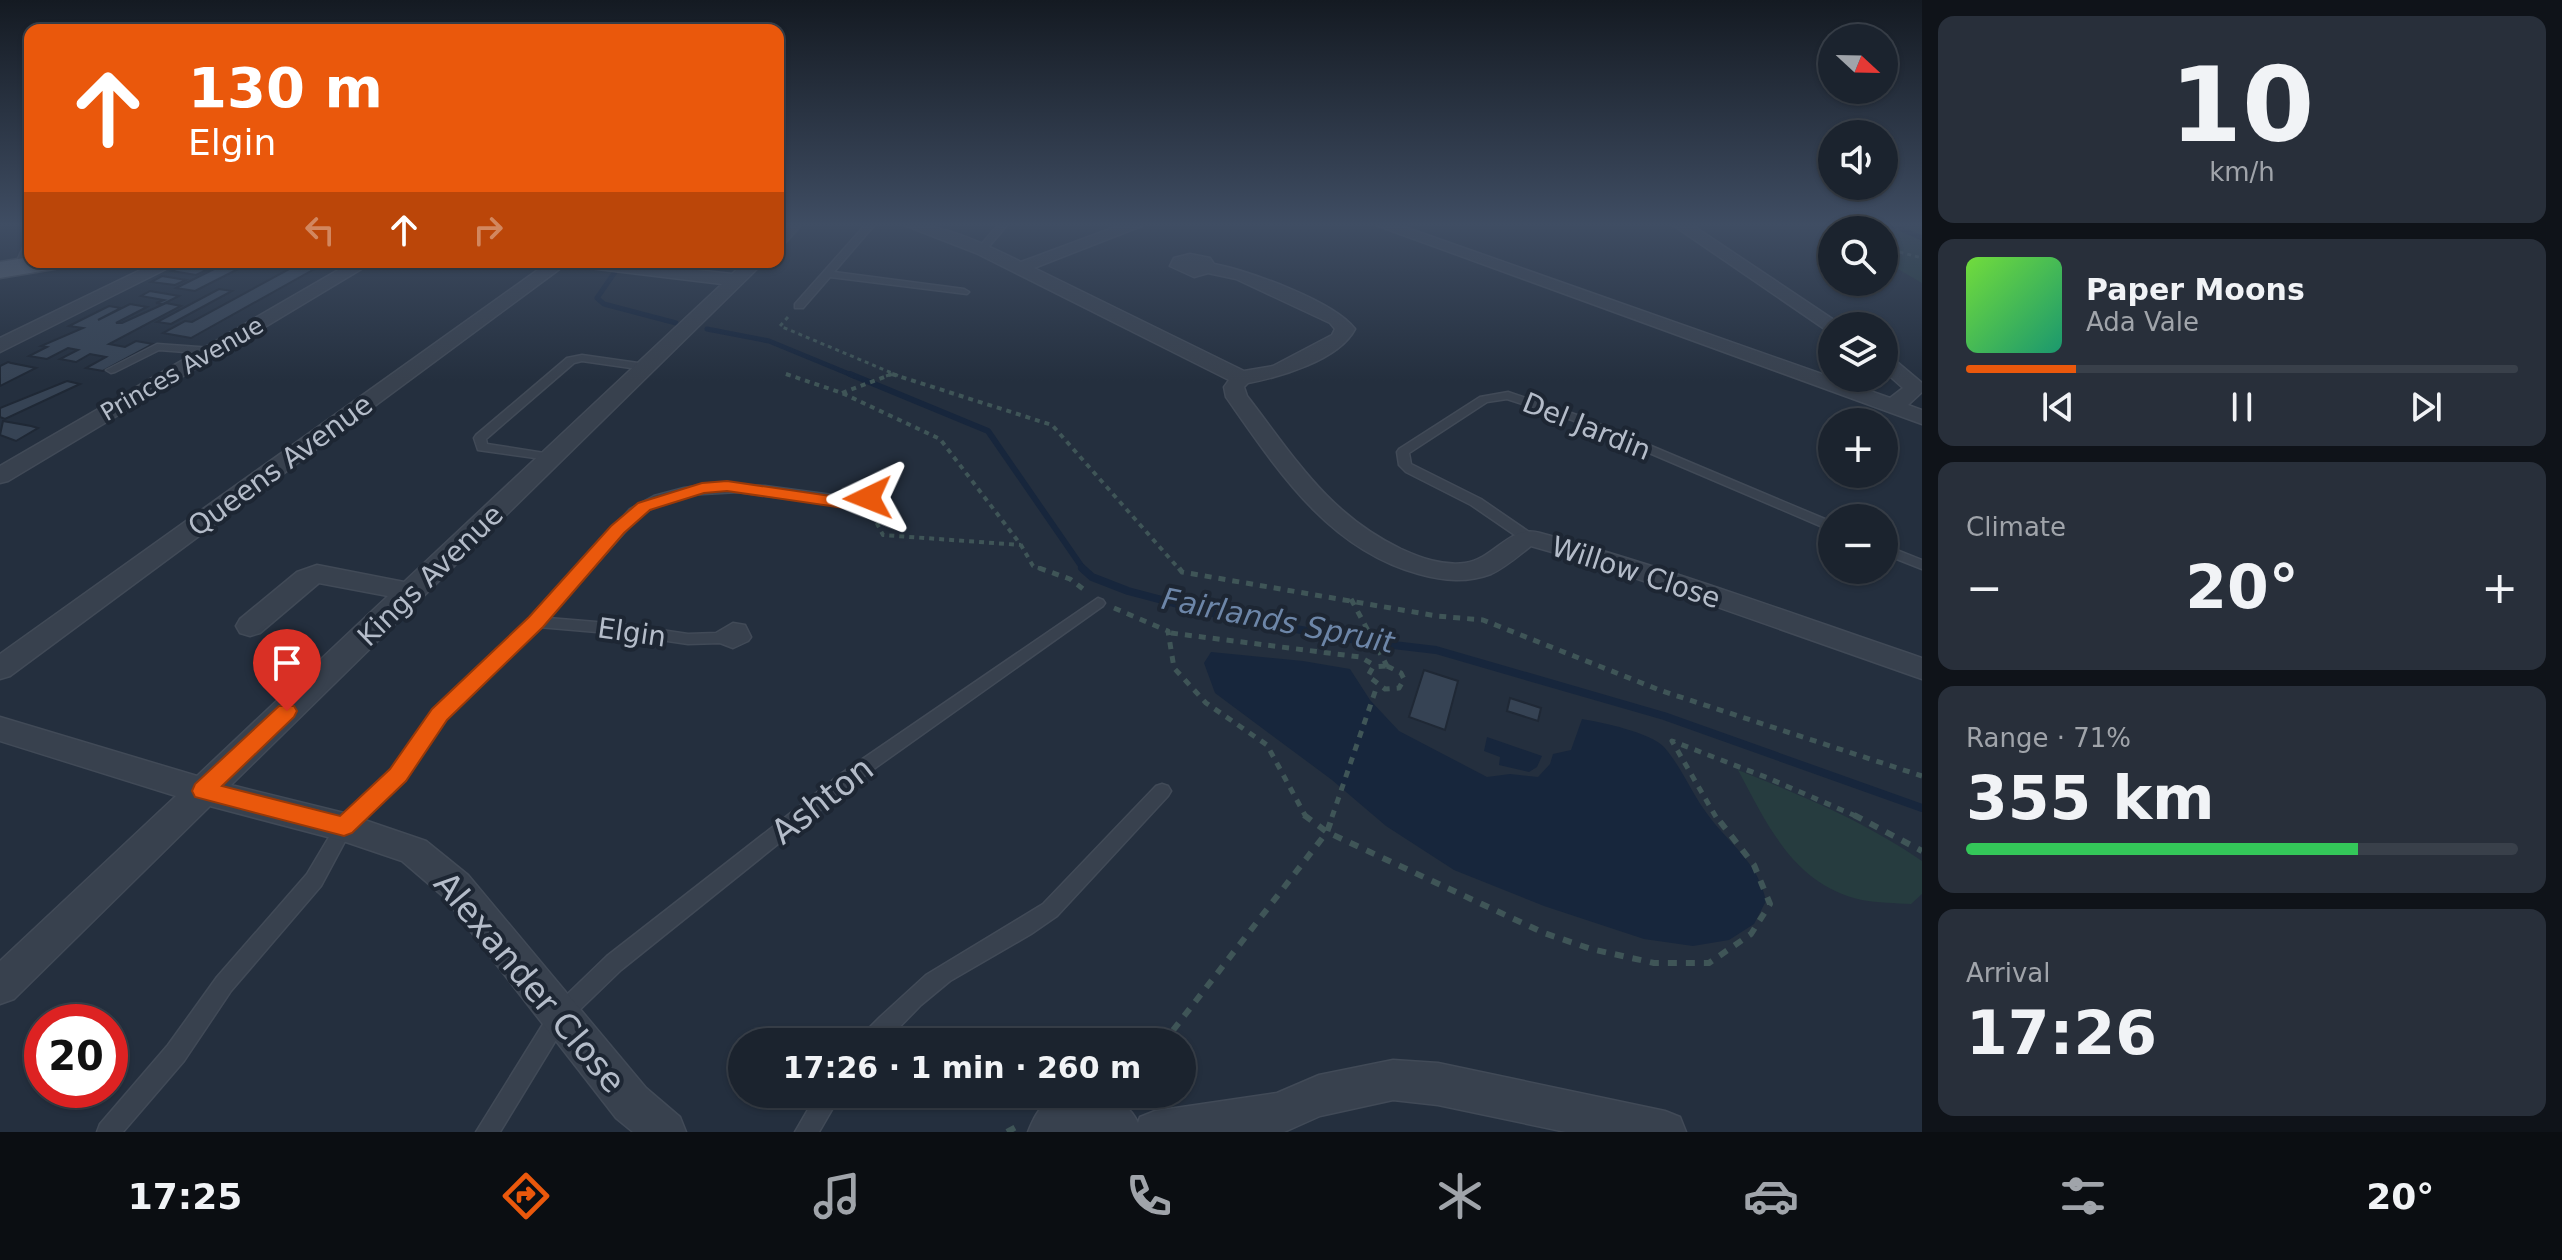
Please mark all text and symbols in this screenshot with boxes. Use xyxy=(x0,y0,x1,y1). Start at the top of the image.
north arrow xyxy=(1818,24,1898,104)
map controls xyxy=(1818,24,1898,584)
text: 10 xyxy=(2170,44,2314,166)
text: 130 m xyxy=(188,55,383,120)
icon: ahead xyxy=(56,56,160,160)
button: sound xyxy=(1818,120,1898,200)
text: Elgin xyxy=(188,122,276,163)
text: km/h xyxy=(2209,157,2275,187)
icon: left xyxy=(298,208,342,252)
icon: ahead xyxy=(382,208,426,252)
icon: right xyxy=(466,208,510,252)
button: search xyxy=(1818,216,1898,296)
text: Paper Moons xyxy=(2086,272,2305,307)
text: Ada Vale xyxy=(2086,307,2199,337)
street label: Princes Avenue xyxy=(96,311,268,427)
button: layers xyxy=(1818,312,1898,392)
icon: previous xyxy=(2036,385,2080,429)
icon: pause xyxy=(2220,385,2264,429)
icon: next xyxy=(2404,385,2448,429)
street label: Del Jardin xyxy=(1518,386,1656,467)
street label: Queens Avenue xyxy=(182,388,379,543)
button: + xyxy=(1818,408,1898,488)
position arrow xyxy=(826,456,910,540)
street label: Kings Avenue xyxy=(351,498,510,653)
button: − xyxy=(1818,504,1898,584)
text: Climate xyxy=(1966,512,2066,542)
street label: Willow Close xyxy=(1547,530,1724,615)
text: 20° xyxy=(2185,552,2299,622)
text: − xyxy=(1966,562,2003,613)
text: + xyxy=(2481,562,2518,613)
water label: Fairlands Spruit xyxy=(1159,581,1398,660)
street label: Elgin xyxy=(596,611,668,654)
pin xyxy=(253,629,321,711)
icon: arrive xyxy=(265,641,309,685)
text: Range · 71% xyxy=(1966,723,2131,753)
street label: Ashton xyxy=(763,748,881,852)
text: 355 km xyxy=(1966,763,2215,833)
street label: Alexander Close xyxy=(426,864,634,1100)
text: Arrival xyxy=(1966,958,2050,988)
text: 17:26 xyxy=(1966,998,2157,1068)
speed limit sign: 20 xyxy=(24,1004,128,1108)
text: 17:26 · 1 min · 260 m xyxy=(783,1050,1141,1085)
icon: directions xyxy=(498,1168,554,1224)
icon: music xyxy=(809,1168,865,1224)
icon: phone xyxy=(1121,1168,1177,1224)
icon: climate xyxy=(1432,1168,1488,1224)
icon: car xyxy=(1743,1168,1799,1224)
icon: filters xyxy=(2055,1168,2111,1224)
text: 17:25 xyxy=(128,1176,242,1217)
text: 20° xyxy=(2366,1176,2434,1217)

